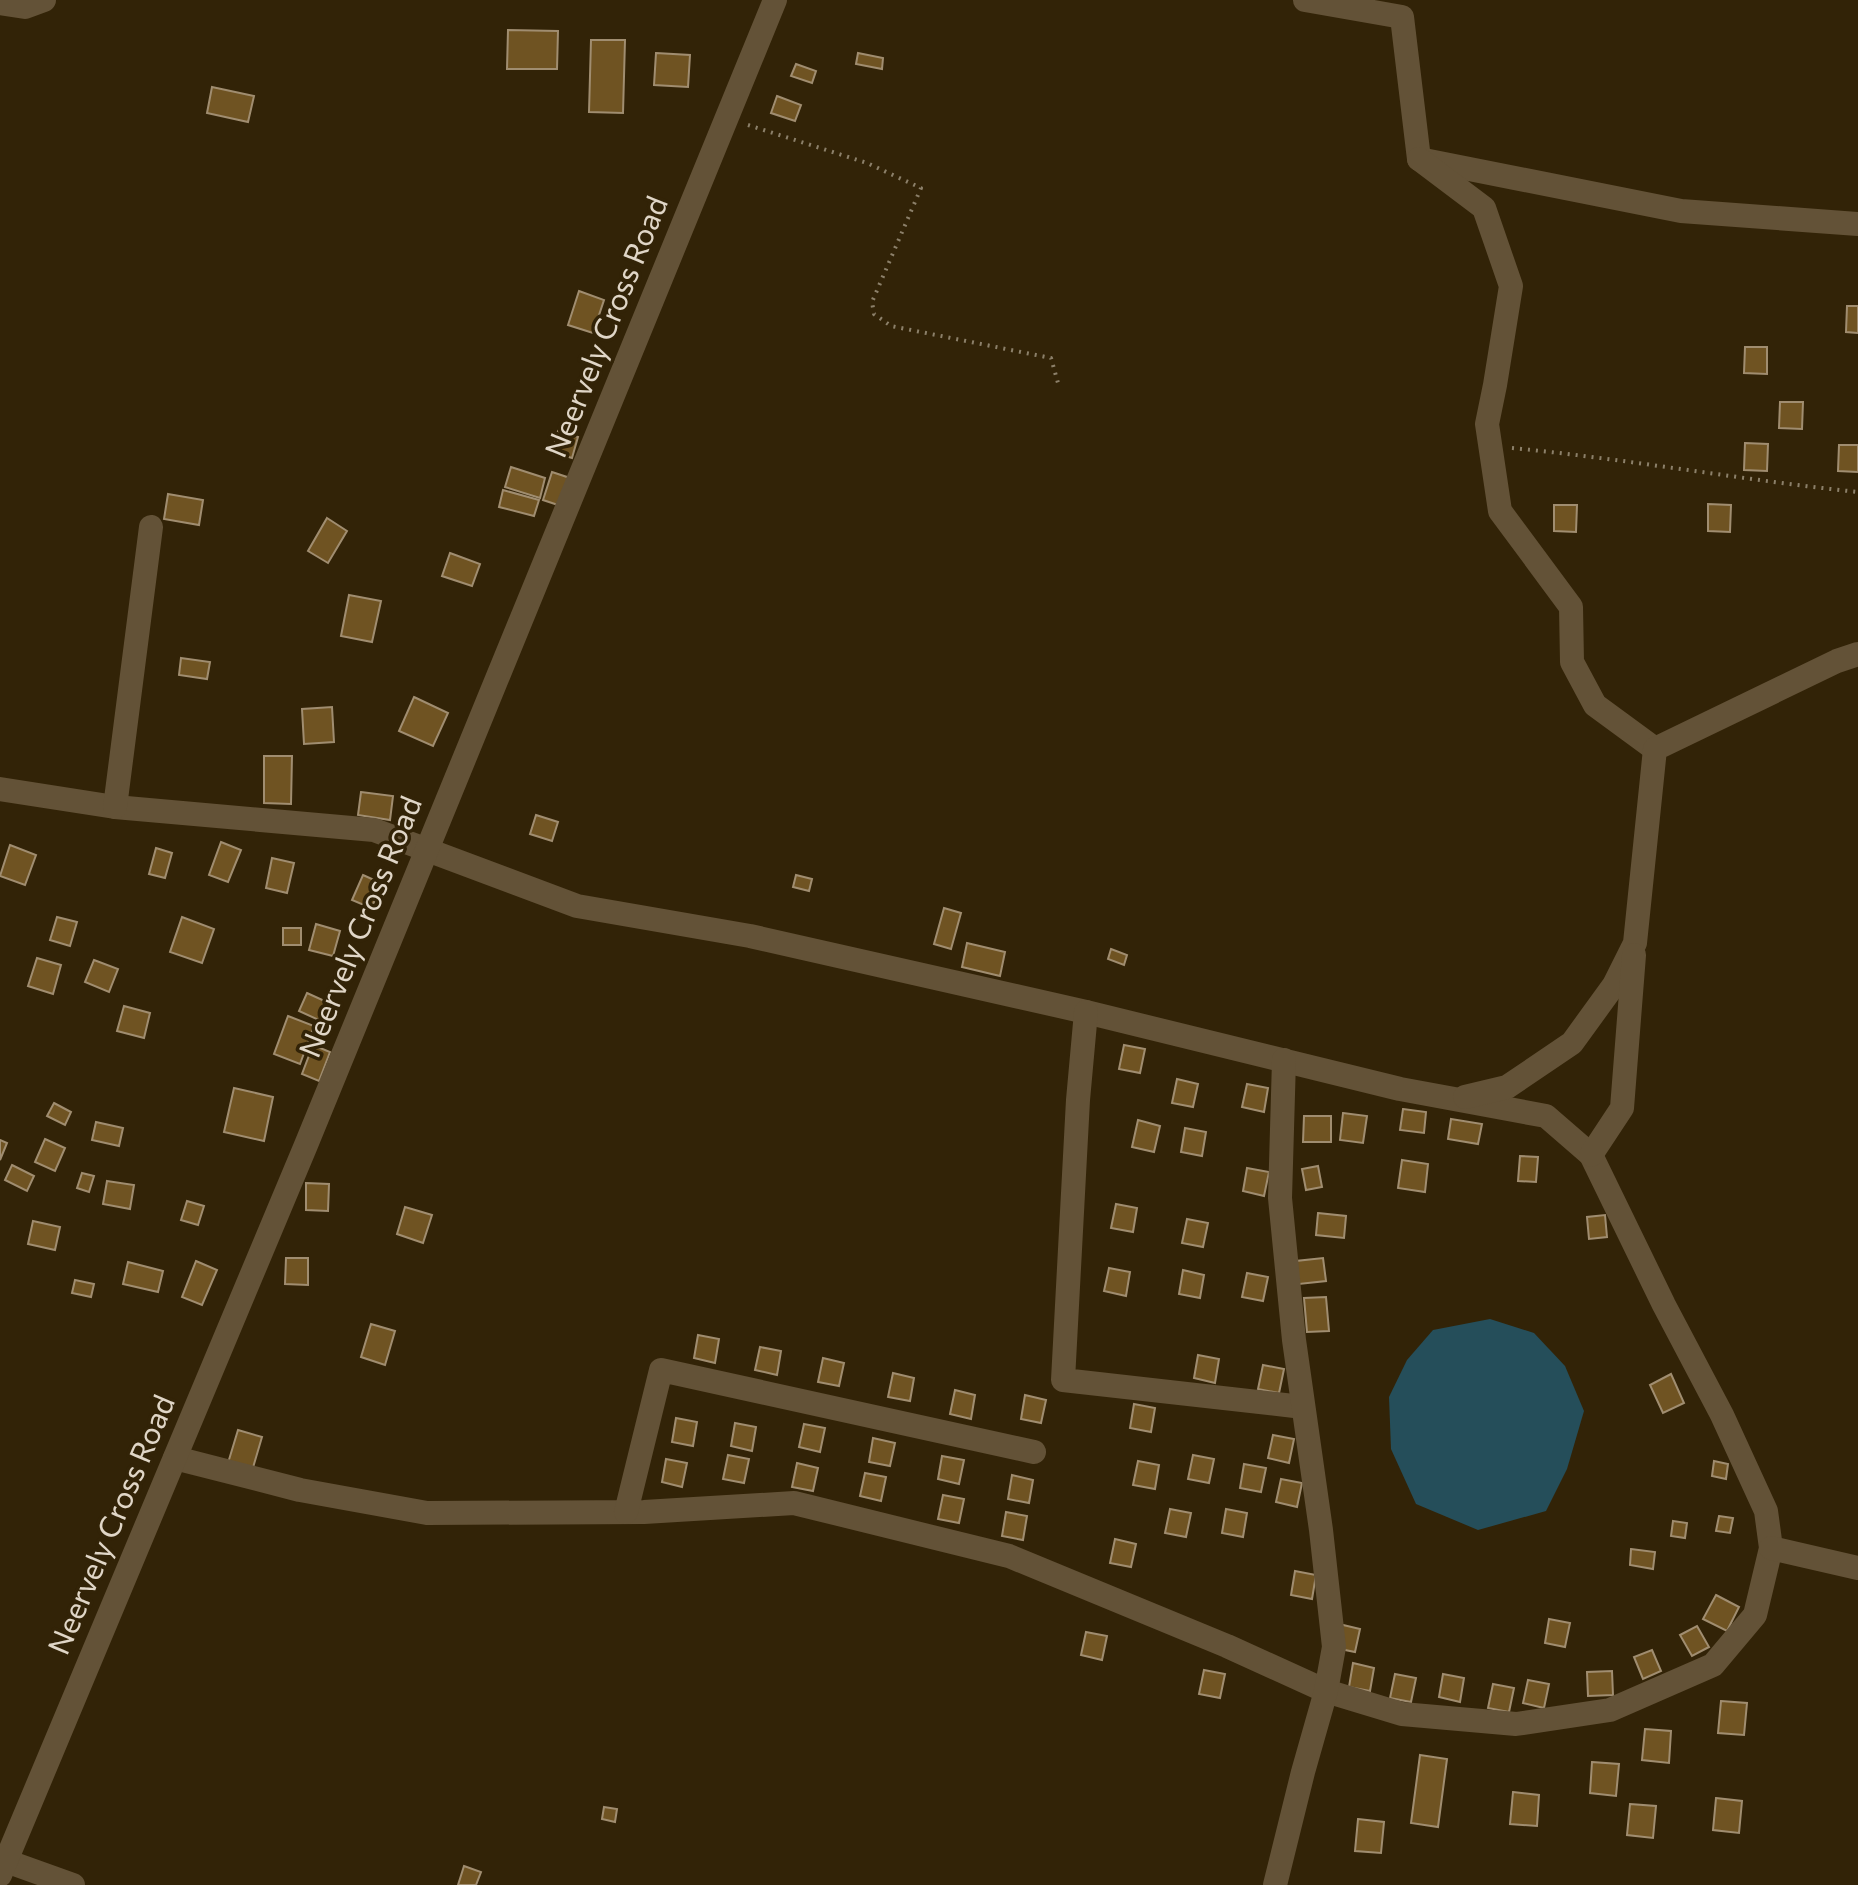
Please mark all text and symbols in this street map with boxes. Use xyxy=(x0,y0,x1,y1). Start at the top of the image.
street label: Neervely Cross Road xyxy=(535,190,674,462)
street label: Neervely Cross Road xyxy=(289,790,428,1062)
street label: Neervely Cross Road xyxy=(38,1389,181,1659)

